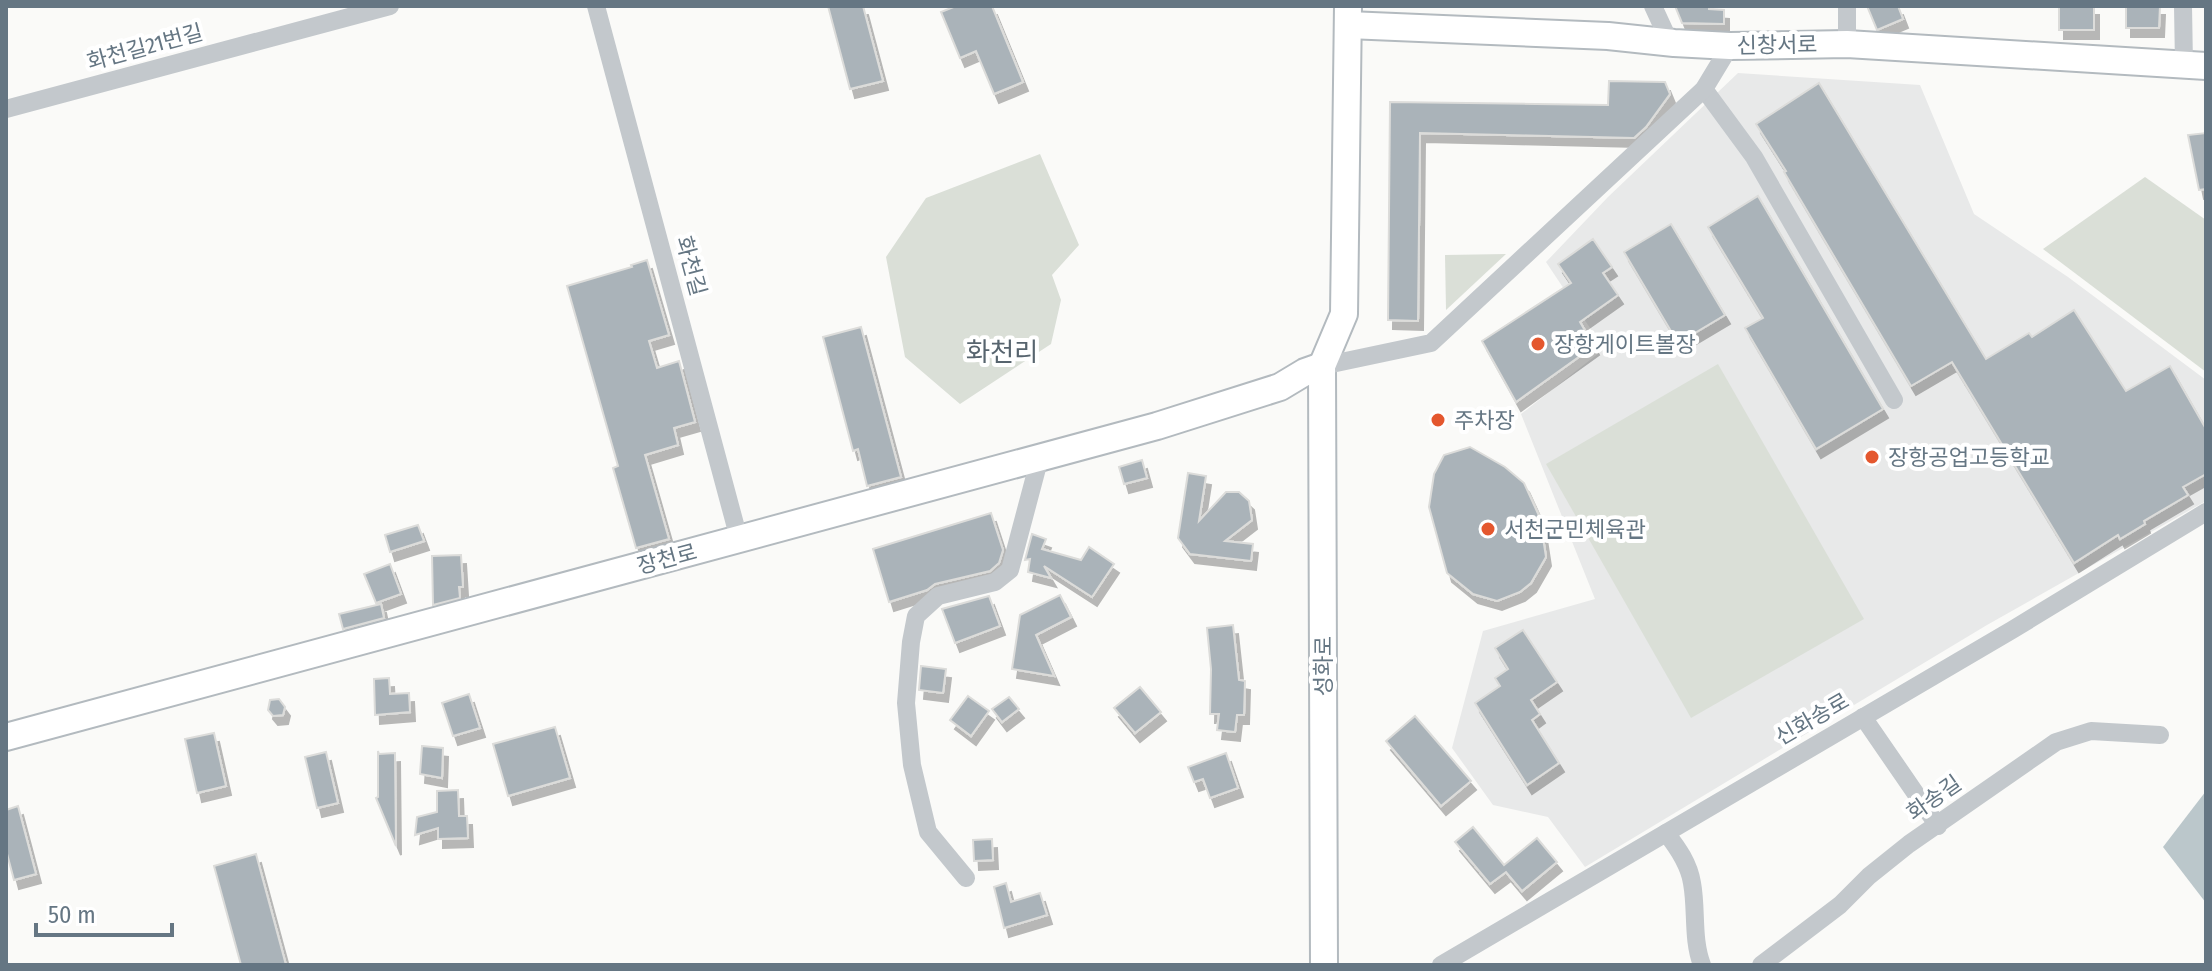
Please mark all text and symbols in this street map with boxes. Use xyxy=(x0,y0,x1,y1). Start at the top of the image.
street label: 화천길21번길 xyxy=(84,19,206,75)
street label: 신창서로 xyxy=(1736,31,1818,59)
street label: 화천길 xyxy=(670,233,712,299)
place label: 장항게이트볼장 xyxy=(1554,331,1696,358)
marker: 장항게이트볼장 xyxy=(1529,335,1547,353)
district label: 화천리 xyxy=(966,337,1038,368)
place label: 주차장 xyxy=(1454,407,1515,434)
marker: 주차장 xyxy=(1429,411,1447,429)
place label: 장항공업고등학교 xyxy=(1888,444,2050,471)
marker: 장항공업고등학교 xyxy=(1863,448,1881,466)
place label: 서천군민체육관 xyxy=(1504,516,1646,543)
marker: 서천군민체육관 xyxy=(1479,520,1497,538)
street label: 장천로 xyxy=(634,538,700,580)
street label: 성화로 xyxy=(1310,636,1337,696)
street label: 신화송로 xyxy=(1770,687,1854,751)
street label: 화송길 xyxy=(1901,770,1967,826)
scale bar xyxy=(36,887,172,937)
text: 50 m xyxy=(48,901,96,929)

